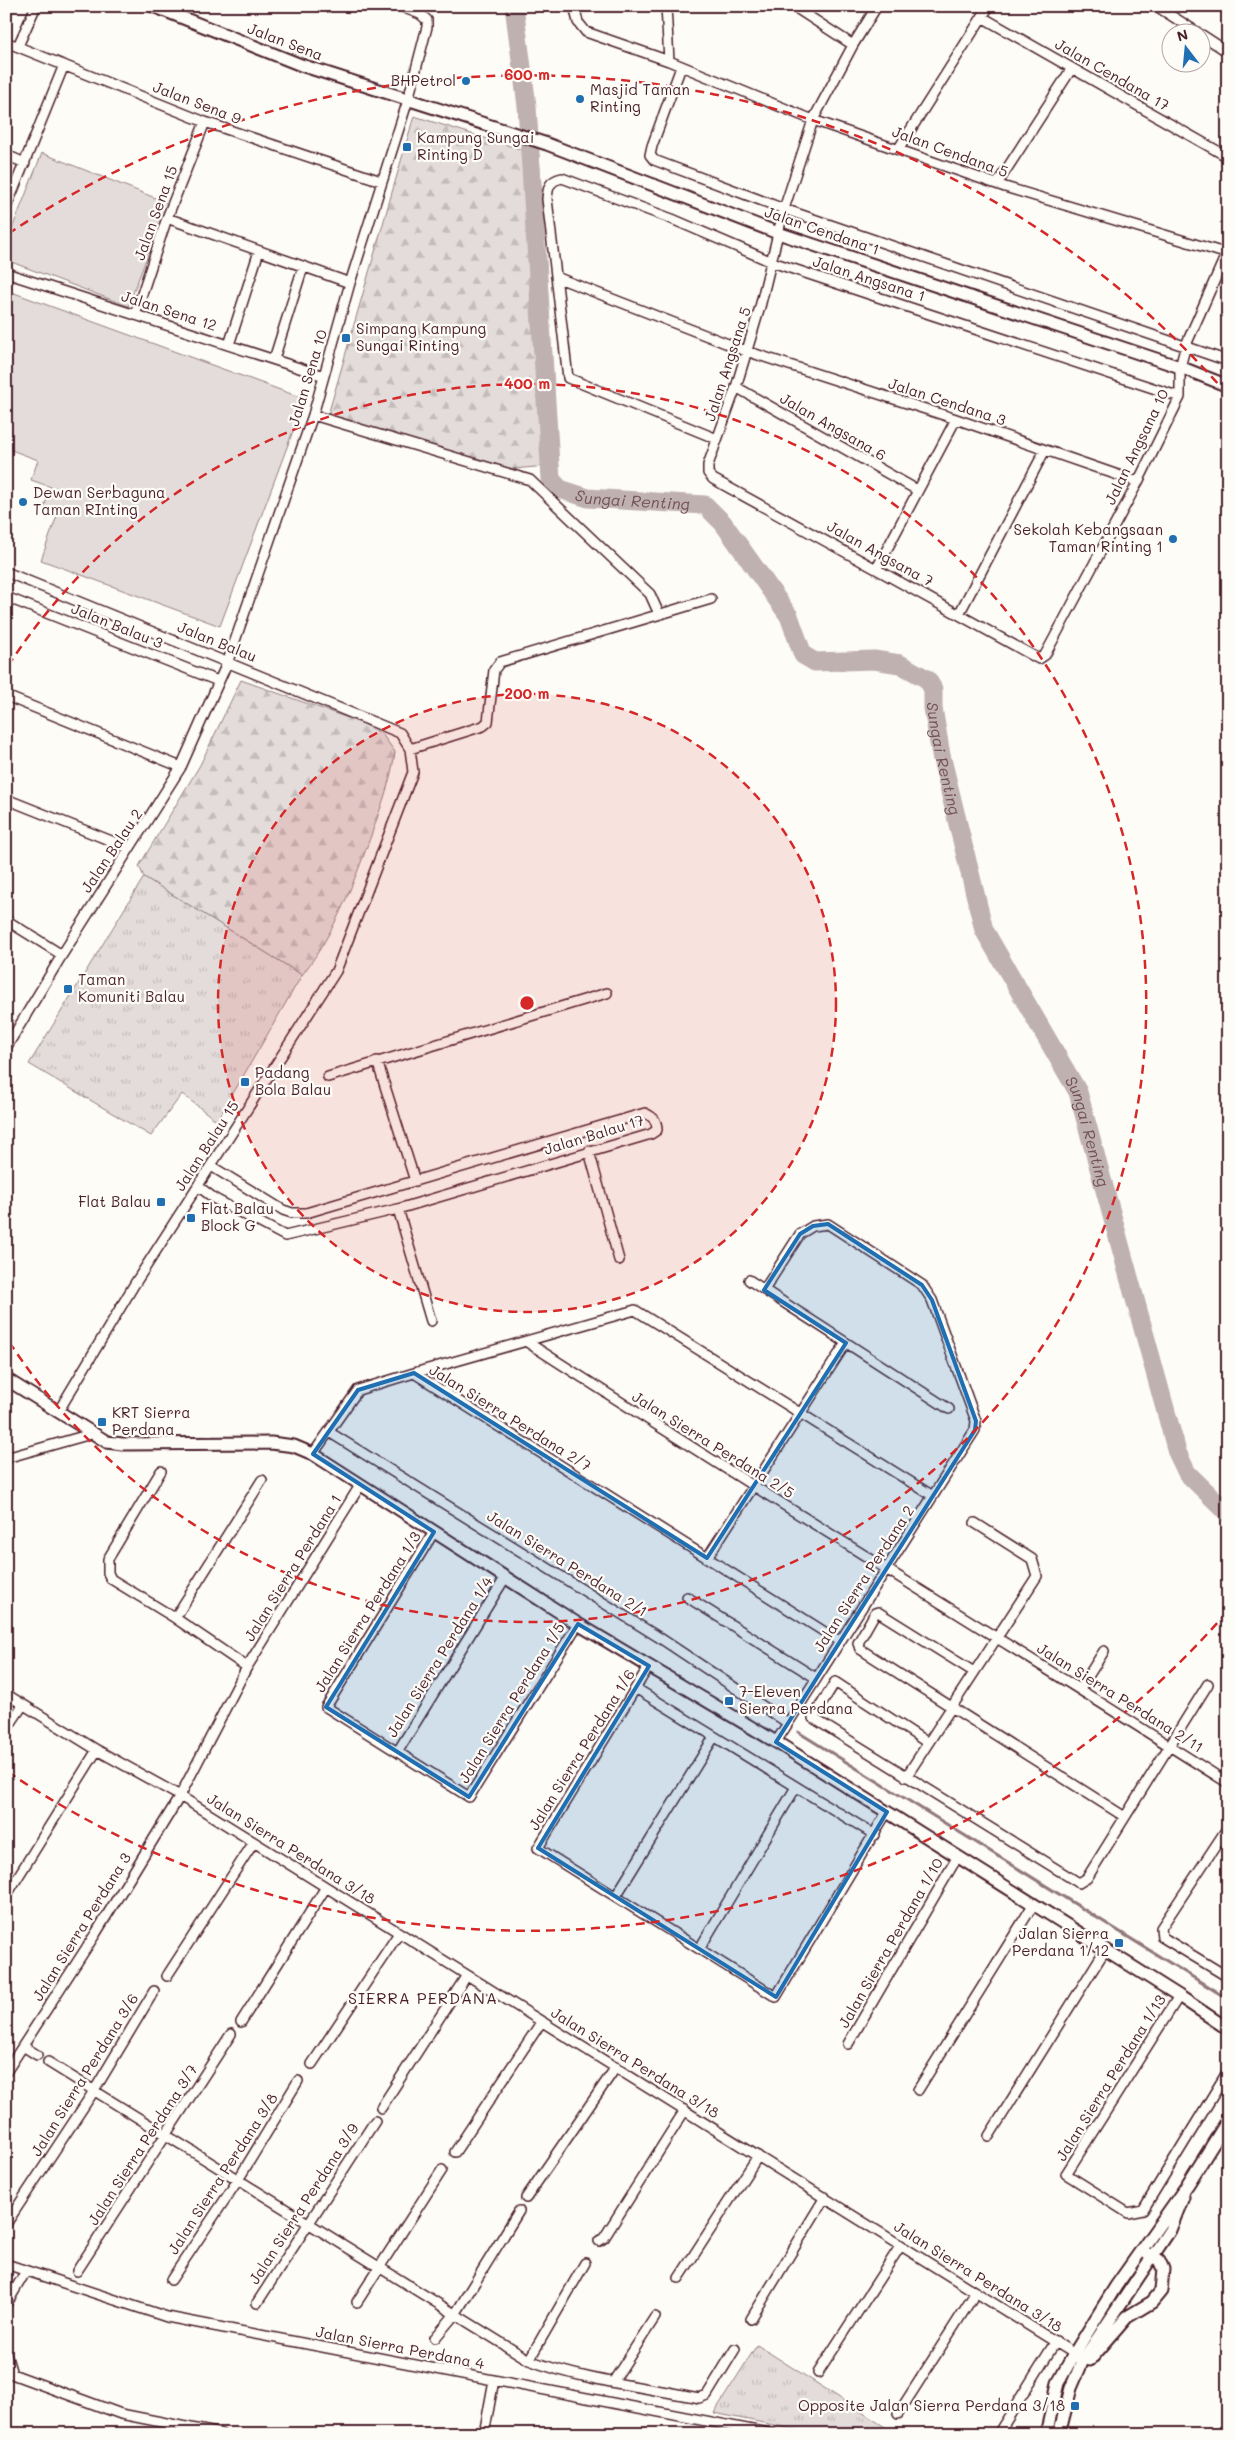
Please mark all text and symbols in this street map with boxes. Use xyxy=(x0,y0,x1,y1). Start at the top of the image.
street label: Jalan Sena xyxy=(245,18,326,65)
north arrow xyxy=(1162,22,1212,72)
text: N xyxy=(1175,24,1190,46)
street label: Jalan Cendana 17 xyxy=(1052,33,1173,115)
text: 600 m xyxy=(504,64,550,84)
place label: BHPetrol xyxy=(391,70,456,90)
marker: BHPetrol xyxy=(460,75,472,87)
street label: Jalan Sena 9 xyxy=(150,76,244,128)
place label: Masjid Taman Rinting xyxy=(590,79,690,116)
marker: Masjid Taman Rinting xyxy=(574,93,586,105)
street label: Jalan Cendana 5 xyxy=(890,121,1011,181)
place label: Kampung Sungai Rinting D xyxy=(417,127,534,164)
marker: Kampung Sungai Rinting D xyxy=(401,141,413,153)
street label: Jalan Sena 15 xyxy=(129,163,181,263)
street label: Jalan Cendana 1 xyxy=(762,201,882,259)
street label: Jalan Angsana 1 xyxy=(811,250,928,306)
street label: Jalan Sena 12 xyxy=(119,285,219,335)
street label: Jalan Angsana 5 xyxy=(699,304,755,423)
place label: Simpang Kampung Sungai Rinting xyxy=(356,318,487,355)
street label: Jalan Sena 10 xyxy=(283,327,331,428)
marker: Simpang Kampung Sungai Rinting xyxy=(340,332,352,344)
text: 400 m xyxy=(504,373,550,393)
street label: Jalan Cendana 3 xyxy=(886,373,1009,430)
street label: Jalan Angsana 10 xyxy=(1099,385,1173,508)
street label: Jalan Angsana 6 xyxy=(777,388,890,465)
place label: Dewan Serbaguna Taman RInting xyxy=(33,482,165,519)
water label: Sungai Renting xyxy=(573,484,691,514)
marker: Dewan Serbaguna Taman RInting xyxy=(17,496,29,508)
street label: Jalan Angsana 7 xyxy=(824,516,937,591)
place label: Sekolah Kebangsaan Taman Rinting 1 xyxy=(1013,519,1163,556)
marker: Sekolah Kebangsaan Taman Rinting 1 xyxy=(1167,533,1179,545)
street label: Jalan Balau 3 xyxy=(68,598,166,653)
street label: Jalan Balau xyxy=(175,616,260,666)
text: 200 m xyxy=(505,683,550,703)
water label: Sungai Renting xyxy=(923,702,966,817)
street label: Jalan Balau 2 xyxy=(76,805,147,896)
place label: Taman Komuniti Balau xyxy=(78,969,185,1006)
marker: Taman Komuniti Balau xyxy=(62,983,74,995)
centre of rings xyxy=(518,994,536,1012)
place label: Padang Bola Balau xyxy=(255,1062,331,1099)
water label: Sungai Renting xyxy=(1061,1072,1115,1189)
marker: Padang Bola Balau xyxy=(239,1076,251,1088)
street label: Jalan Balau 15 xyxy=(169,1096,243,1195)
street label: Jalan Balau 17 xyxy=(541,1109,646,1159)
place label: Flat Balau xyxy=(78,1191,151,1211)
marker: Flat Balau xyxy=(155,1196,167,1208)
place label: Flat Balau Block G xyxy=(201,1198,274,1235)
marker: Flat Balau Block G xyxy=(185,1212,197,1224)
street label: Jalan Sierra Perdana 2/7 xyxy=(426,1359,595,1475)
street label: Jalan Sierra Perdana 2/5 xyxy=(629,1386,798,1502)
place label: KRT Sierra Perdana xyxy=(112,1402,191,1439)
marker: KRT Sierra Perdana xyxy=(96,1416,108,1428)
street label: Jalan Sierra Perdana 1 xyxy=(239,1490,345,1645)
street label: Jalan Sierra Perdana 2 xyxy=(808,1501,918,1656)
street label: Jalan Sierra Perdana 2/1 xyxy=(484,1506,652,1621)
street label: Jalan Sierra Perdana 1/3 xyxy=(309,1527,425,1696)
street label: Jalan Sierra Perdana 1/4 xyxy=(381,1572,497,1741)
street label: Jalan Sierra Perdana 1/5 xyxy=(453,1618,569,1787)
street label: Jalan Sierra Perdana 2/11 xyxy=(1034,1638,1207,1757)
street label: Jalan Sierra Perdana 1/6 xyxy=(523,1665,639,1834)
place label: 7-Eleven Sierra Perdana xyxy=(739,1681,853,1718)
marker: 7-Eleven Sierra Perdana xyxy=(723,1695,735,1707)
street label: Jalan Sierra Perdana 3/18 xyxy=(204,1788,380,1908)
street label: Jalan Sierra Perdana 3 xyxy=(27,1848,135,2004)
street label: Jalan Sierra Perdana 1/10 xyxy=(833,1854,947,2031)
place label: Jalan Sierra Perdana 1/12 xyxy=(1012,1923,1109,1960)
marker: Jalan Sierra Perdana 1/12 xyxy=(1113,1937,1125,1949)
district label: SIERRA PERDANA xyxy=(348,1987,498,2008)
street label: Jalan Sierra Perdana 3/6 xyxy=(26,1989,143,2160)
street label: Jalan Sierra Perdana 1/13 xyxy=(1051,1990,1170,2164)
street label: Jalan Sierra Perdana 3/18 xyxy=(548,2002,724,2122)
street label: Jalan Sierra Perdana 3/7 xyxy=(83,2060,202,2229)
street label: Jalan Sierra Perdana 3/8 xyxy=(162,2089,282,2258)
street label: Jalan Sierra Perdana 3/9 xyxy=(244,2119,363,2288)
street label: Jalan Sierra Perdana 3/18 xyxy=(891,2216,1067,2336)
street label: Jalan Sierra Perdana 4 xyxy=(314,2321,486,2373)
place label: Opposite Jalan Sierra Perdana 3/18 xyxy=(798,2395,1065,2415)
marker: Opposite Jalan Sierra Perdana 3/18 xyxy=(1069,2400,1081,2412)

